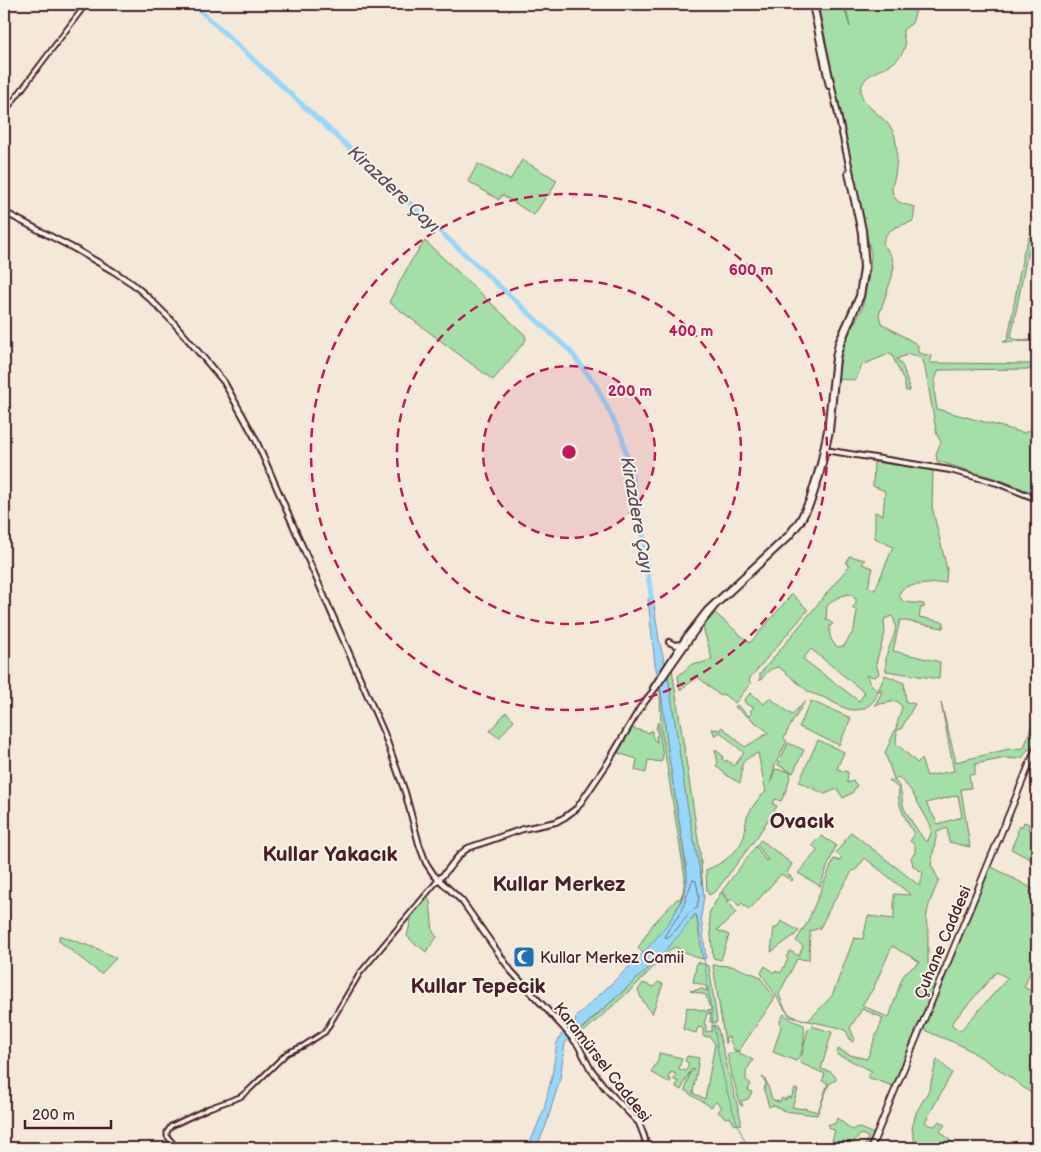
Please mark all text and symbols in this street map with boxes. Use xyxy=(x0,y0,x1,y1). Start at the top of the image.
water label: Kirazdere Çayı xyxy=(343,141,444,237)
text: 600 m xyxy=(729,261,774,280)
text: 400 m xyxy=(669,322,713,341)
text: 200 m xyxy=(608,382,652,401)
centre of rings xyxy=(560,443,578,461)
water label: Kirazdere Çayı xyxy=(616,455,657,575)
district label: Ovacık xyxy=(770,809,834,834)
district label: Kullar Yakacık xyxy=(263,842,398,867)
district label: Kullar Merkez xyxy=(492,872,626,897)
street label: Çuhane Caddesi xyxy=(911,883,976,1002)
mosque icon: Kullar Merkez Camii xyxy=(512,945,536,969)
place label: Kullar Merkez Camii xyxy=(540,949,684,968)
district label: Kullar Tepecik xyxy=(410,974,546,999)
street label: Karamürsel Caddesi xyxy=(549,999,655,1127)
scale bar xyxy=(25,1097,111,1129)
text: 200 m xyxy=(32,1106,75,1125)

